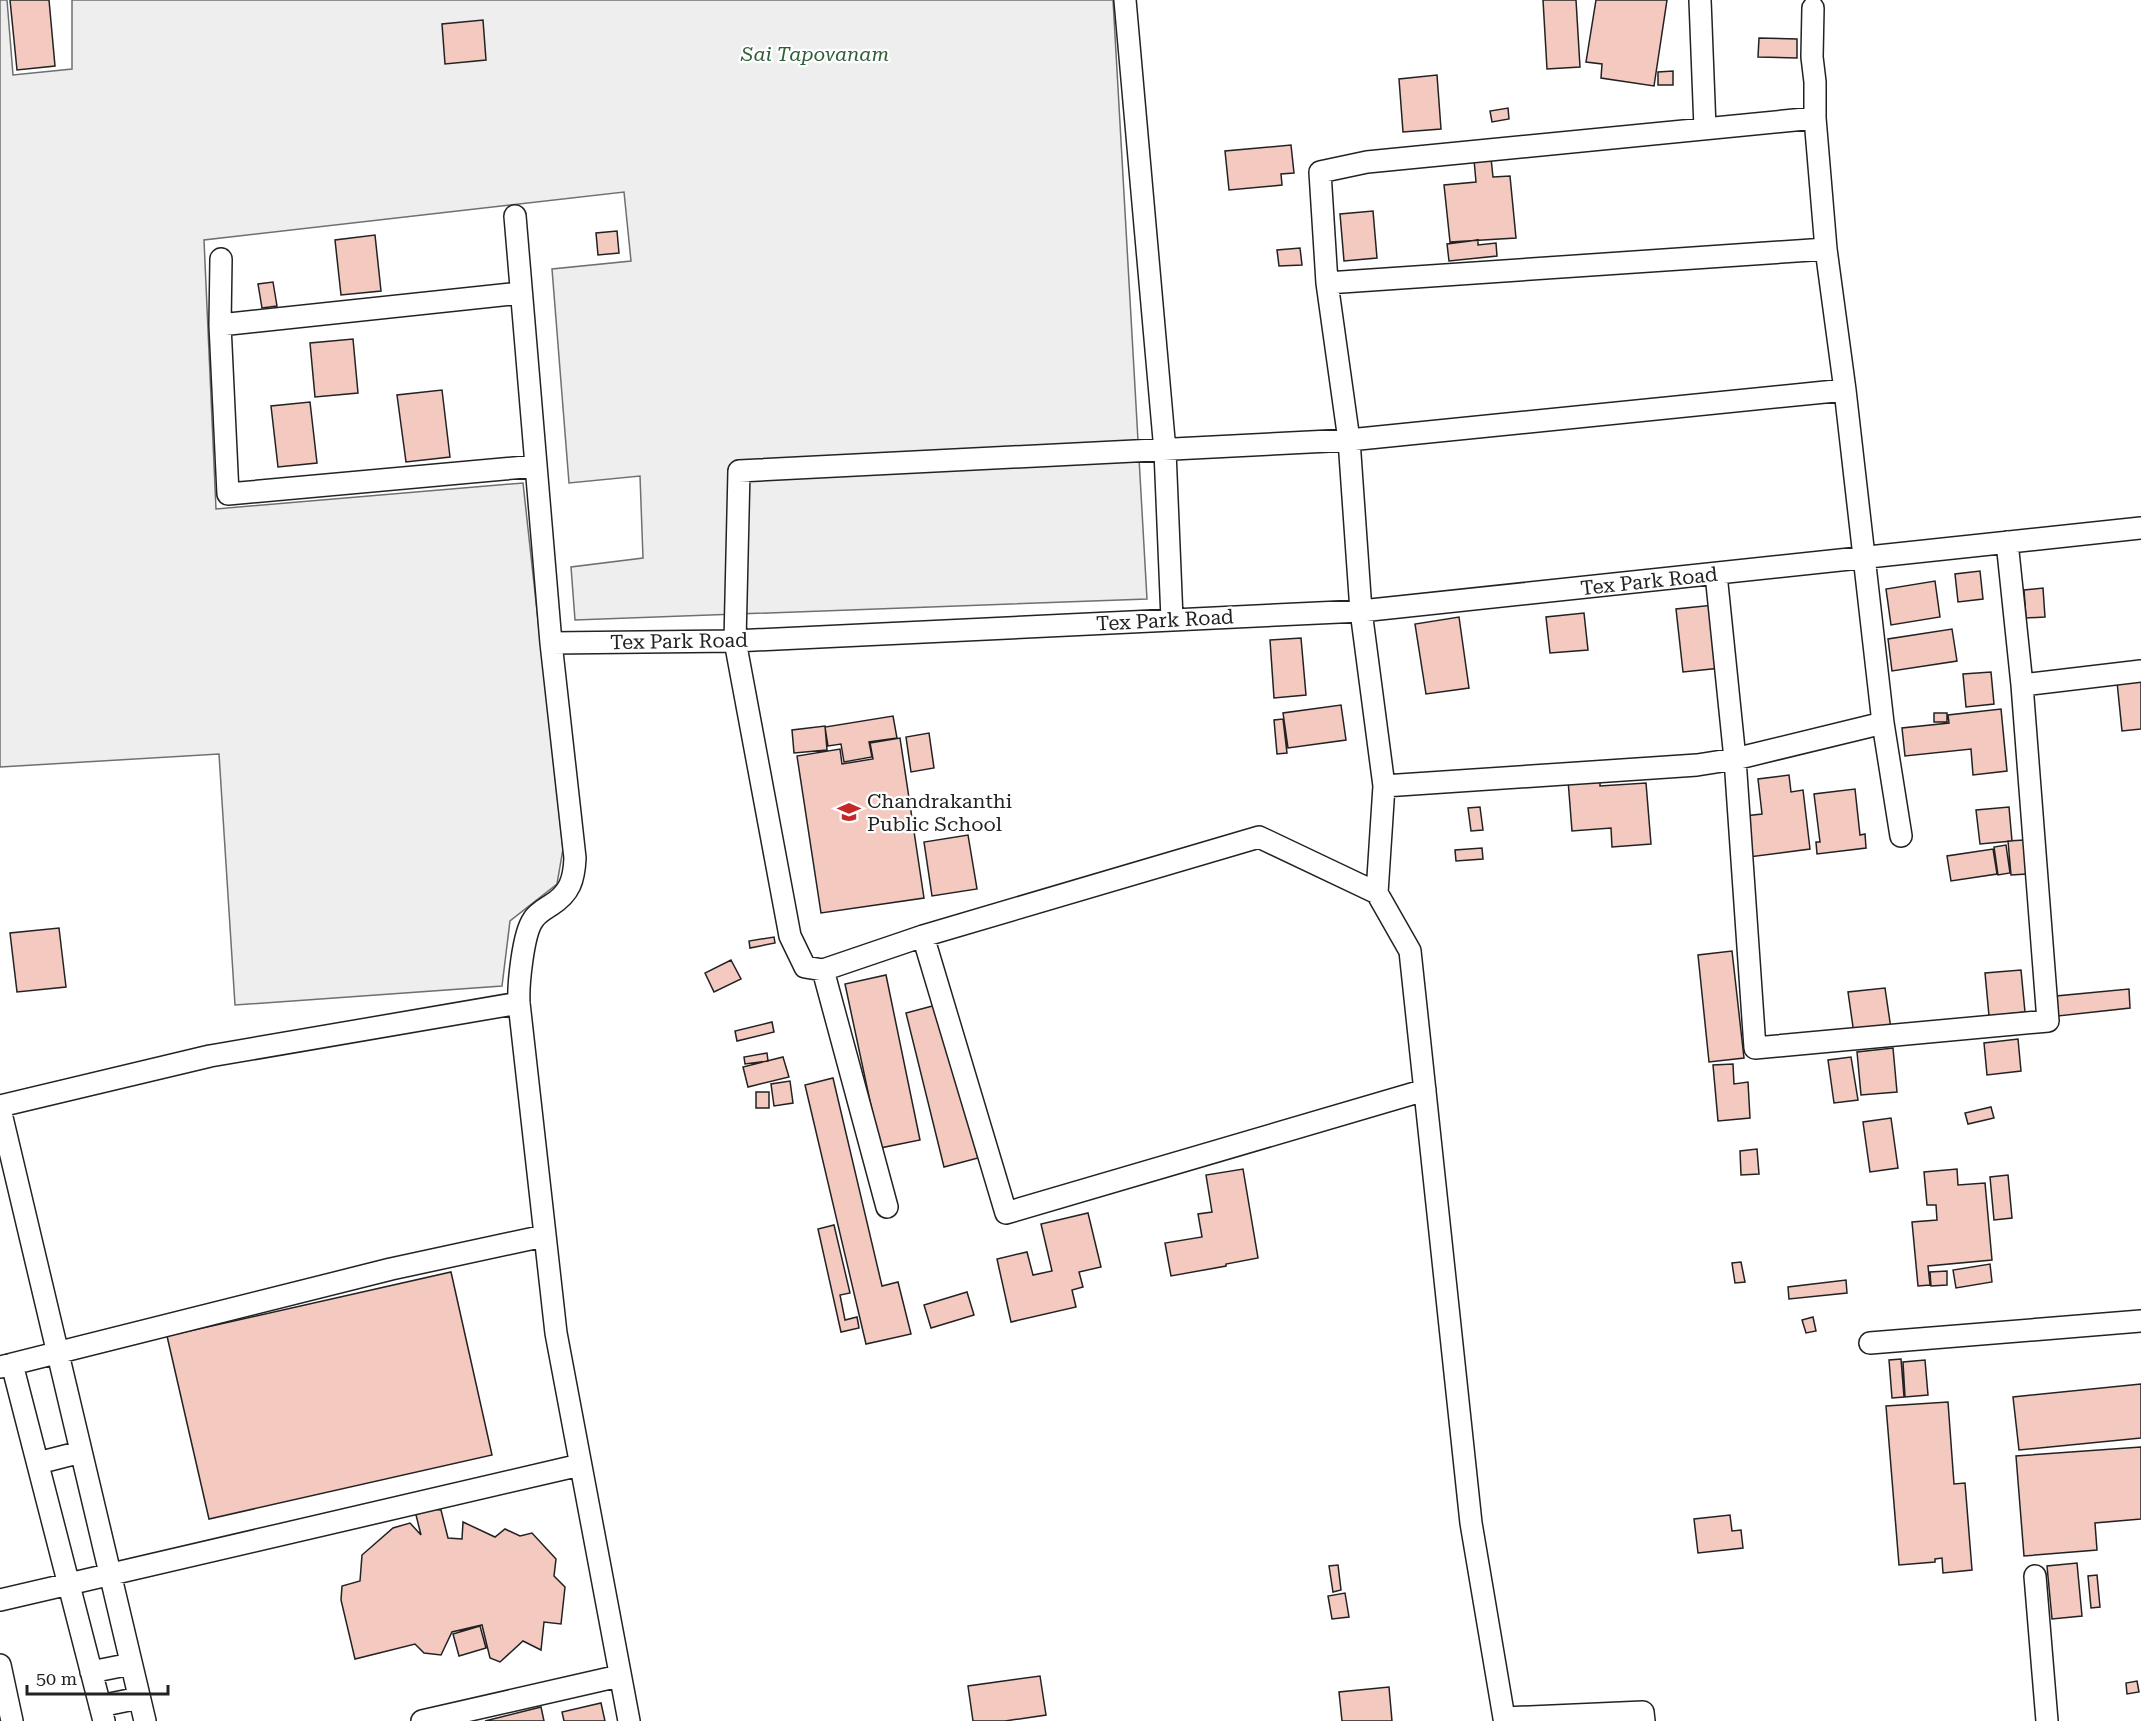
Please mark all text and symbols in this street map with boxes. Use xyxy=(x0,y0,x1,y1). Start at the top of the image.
park label: Sai Tapovanam xyxy=(740,42,889,66)
street label: Tex Park Road xyxy=(1579,562,1719,600)
street label: Tex Park Road xyxy=(1096,604,1235,636)
street label: Tex Park Road xyxy=(610,628,748,654)
place label: Chandrakanthi Public School xyxy=(867,789,1012,836)
school or university icon: Chandrakanthi Public School xyxy=(836,799,862,825)
scale bar xyxy=(27,1658,168,1696)
text: 50 m xyxy=(36,1668,77,1689)

